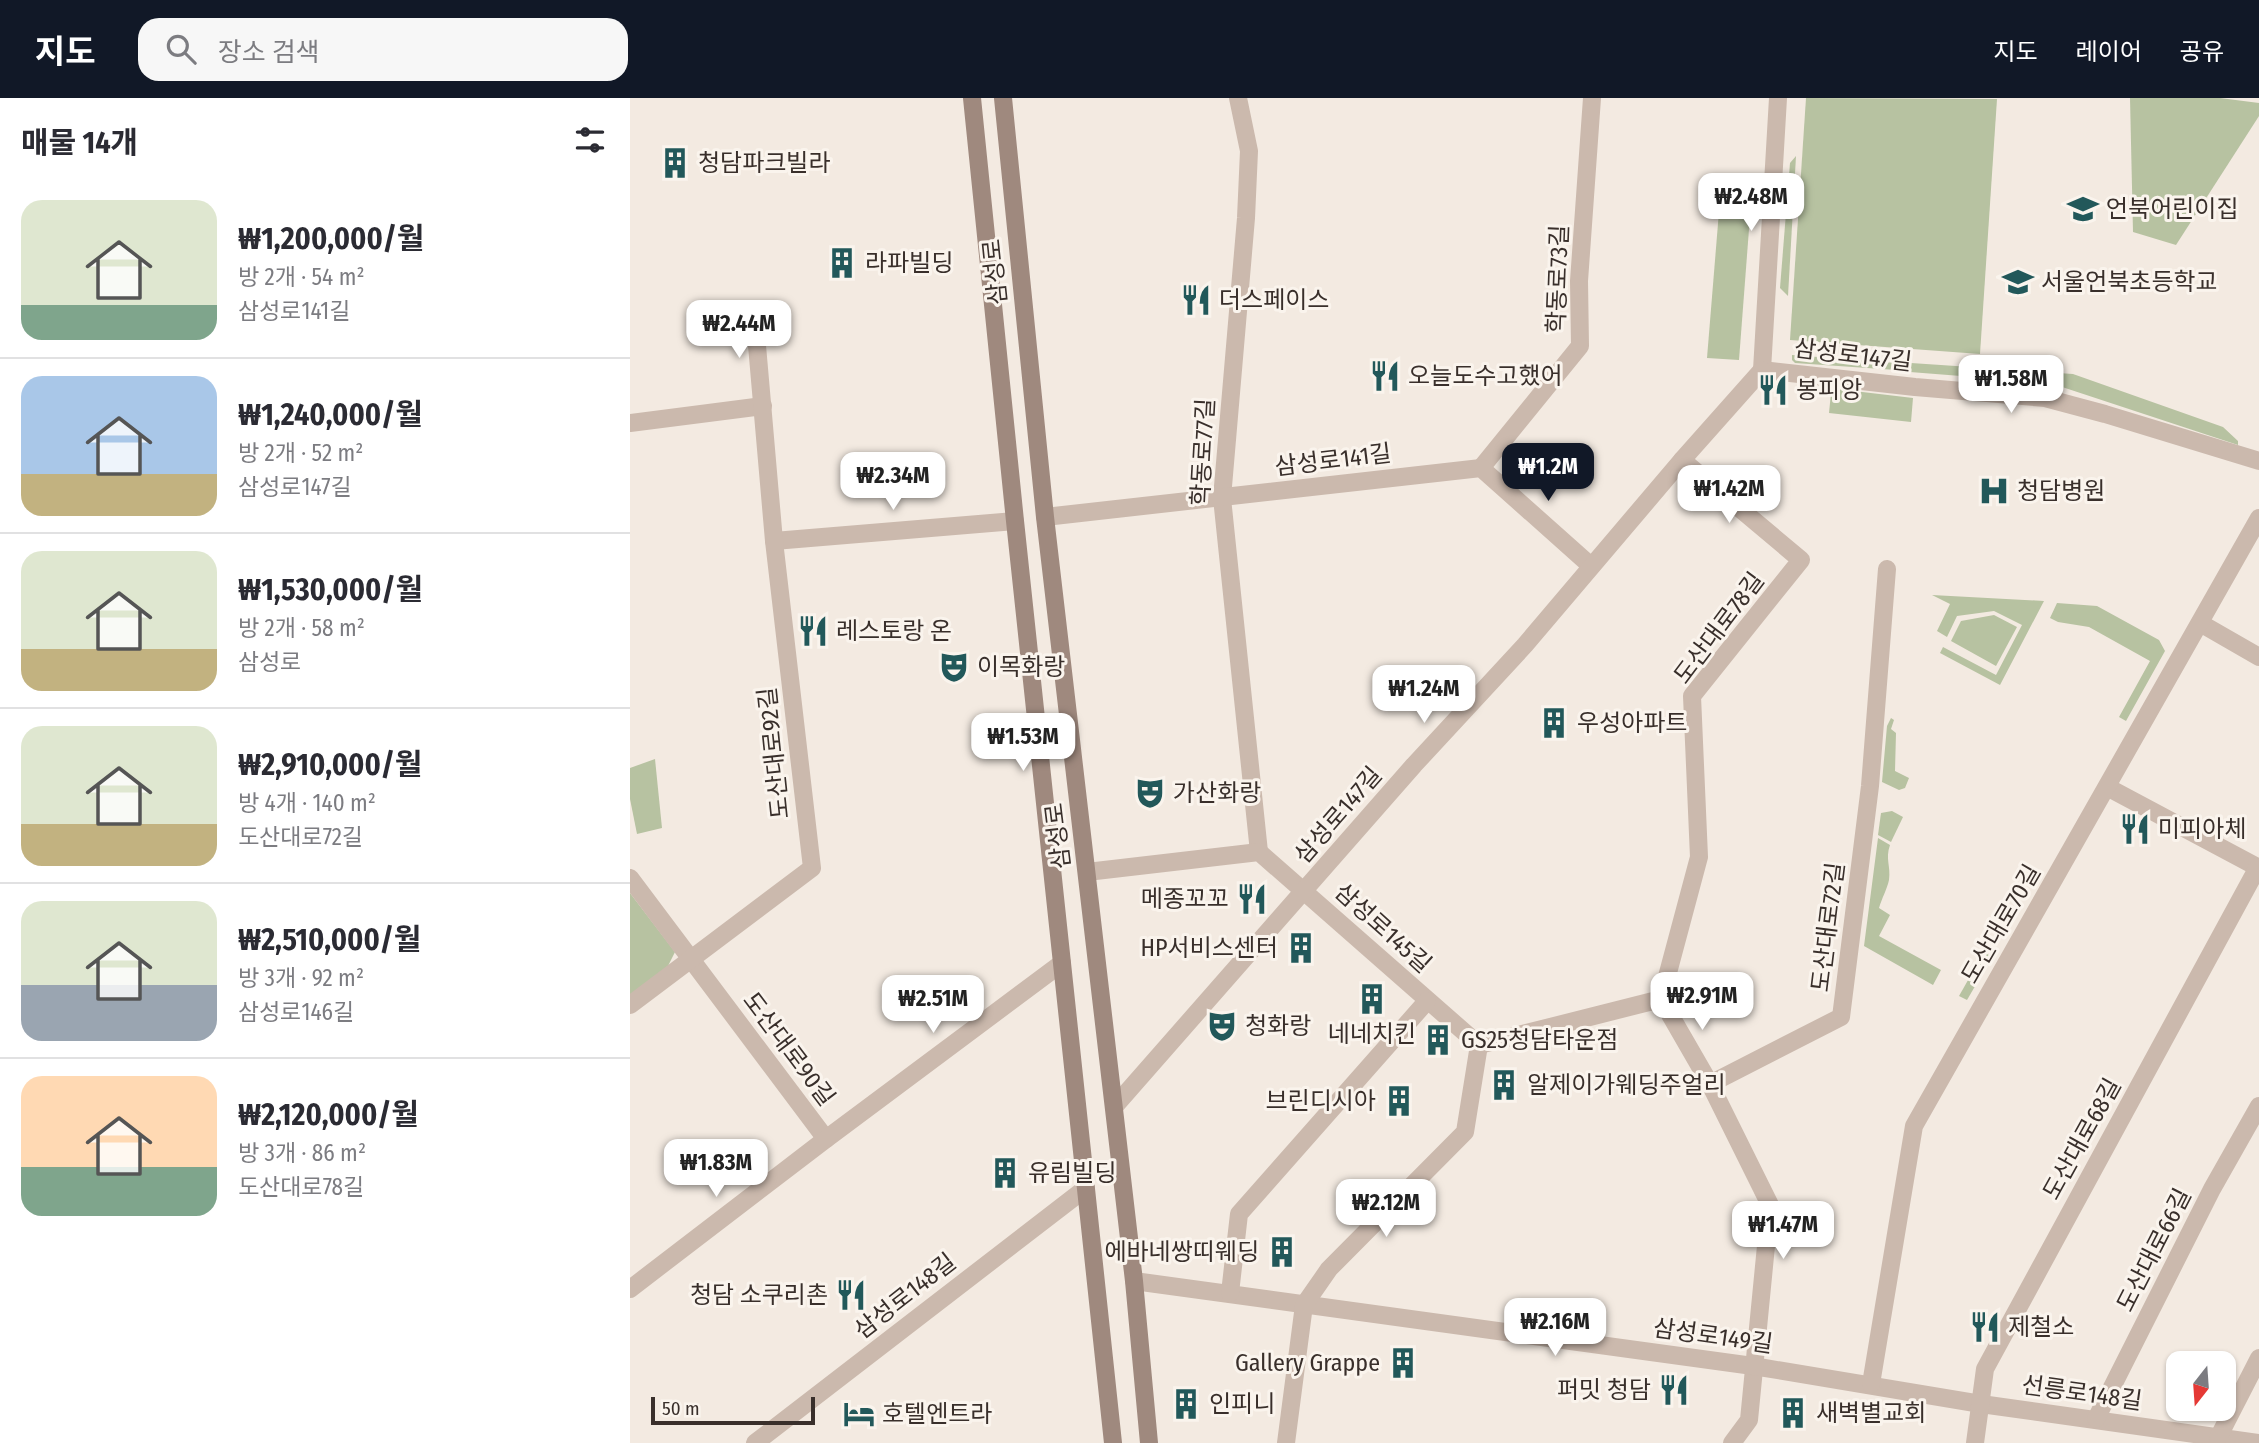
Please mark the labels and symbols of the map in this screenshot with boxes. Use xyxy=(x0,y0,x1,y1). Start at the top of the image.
building icon: 청담파크빌라 xyxy=(658,146,692,180)
place label: 청담파크빌라 xyxy=(698,149,830,177)
pin: ₩2.48M xyxy=(1694,174,1808,233)
school or university icon: 언북어린이집 xyxy=(2066,192,2100,226)
place label: 언북어린이집 xyxy=(2106,195,2238,223)
street label: 학동로73길 xyxy=(1542,224,1574,334)
street label: 삼성로 xyxy=(978,238,1012,306)
building icon: 라파빌딩 xyxy=(825,246,859,280)
place label: 라파빌딩 xyxy=(865,249,953,277)
school or university icon: 서울언북초등학교 xyxy=(2001,265,2035,299)
place label: 서울언북초등학교 xyxy=(2041,268,2218,296)
restaurant icon: 더스페이스 xyxy=(1179,283,1213,317)
place label: 더스페이스 xyxy=(1219,286,1329,314)
pin: ₩2.44M xyxy=(682,300,796,360)
street label: 삼성로147길 xyxy=(1792,334,1914,376)
pin: ₩1.58M xyxy=(1954,356,2068,415)
restaurant icon: 오늘도수고했어 xyxy=(1368,359,1402,393)
place label: 오늘도수고했어 xyxy=(1408,362,1563,390)
restaurant icon: 봉피앙 xyxy=(1756,373,1790,407)
place label: 봉피앙 xyxy=(1796,376,1862,404)
street label: 학동로77길 xyxy=(1186,397,1220,507)
street label: 삼성로141길 xyxy=(1273,439,1393,481)
pin: ₩1.2M xyxy=(1499,444,1597,503)
pin: ₩2.34M xyxy=(836,452,950,512)
pin: ₩1.42M xyxy=(1672,466,1786,525)
hospital icon: 청담병원 xyxy=(1977,474,2011,508)
place label: 청담병원 xyxy=(2017,477,2105,505)
street label: 도산대로78길 xyxy=(1668,567,1770,689)
restaurant icon: 레스토랑 온 xyxy=(796,614,830,648)
place label: 레스토랑 온 xyxy=(836,617,952,645)
theatre icon: 이목화랑 xyxy=(937,650,971,684)
place label: 이목화랑 xyxy=(977,653,1065,681)
pin: ₩1.24M xyxy=(1367,666,1481,725)
street label: 도산대로92길 xyxy=(753,686,795,820)
building icon: 우성아파트 xyxy=(1537,706,1571,740)
place label: 우성아파트 xyxy=(1577,709,1687,737)
pin: ₩1.53M xyxy=(966,714,1080,773)
street label: 삼성로147길 xyxy=(1289,761,1387,869)
theatre icon: 가산화랑 xyxy=(1133,776,1167,810)
place label: 가산화랑 xyxy=(1173,779,1261,807)
street label: 삼성로 xyxy=(1040,801,1076,871)
restaurant icon: 미피아체 xyxy=(2118,812,2152,846)
place label: 미피아체 xyxy=(2158,815,2246,843)
street label: 도산대로70길 xyxy=(1956,860,2046,988)
street label: 도산대로72길 xyxy=(1806,861,1850,993)
street label: 삼성로145길 xyxy=(1329,877,1437,979)
restaurant icon: 메종꼬꼬 xyxy=(1235,882,1269,916)
place label: 메종꼬꼬 xyxy=(1141,885,1229,913)
building icon: HP서비스센터 xyxy=(1284,931,1318,965)
place label: HP서비스센터 xyxy=(1141,934,1278,962)
pin: ₩2.91M xyxy=(1645,972,1759,1032)
pin: ₩2.51M xyxy=(876,976,990,1035)
building icon: 네네치킨 xyxy=(1355,982,1389,1016)
street label: 도산대로90길 xyxy=(737,987,841,1111)
theatre icon: 청화랑 xyxy=(1205,1009,1239,1043)
place label: 청화랑 xyxy=(1245,1012,1311,1040)
place label: 네네치킨 xyxy=(1328,1020,1416,1048)
building icon: GS25청담타운점 xyxy=(1421,1023,1455,1057)
place label: GS25청담타운점 xyxy=(1461,1026,1618,1054)
building icon: 알제이가웨딩주얼리 xyxy=(1487,1068,1521,1102)
place label: 알제이가웨딩주얼리 xyxy=(1527,1071,1726,1099)
street label: 도산대로68길 xyxy=(2037,1073,2127,1205)
building icon: 브린디시아 xyxy=(1382,1084,1416,1118)
place label: 브린디시아 xyxy=(1266,1087,1376,1115)
pin: ₩1.83M xyxy=(659,1140,773,1199)
building icon: 유림빌딩 xyxy=(988,1156,1022,1190)
place label: 유림빌딩 xyxy=(1028,1159,1116,1187)
pin: ₩2.12M xyxy=(1329,1180,1443,1239)
street label: 도산대로66길 xyxy=(2111,1184,2197,1316)
pin: ₩1.47M xyxy=(1726,1202,1840,1261)
building icon: 에바네쌍띠웨딩 xyxy=(1265,1235,1299,1269)
place label: 에바네쌍띠웨딩 xyxy=(1104,1238,1259,1266)
street label: 삼성로148길 xyxy=(849,1248,961,1344)
restaurant icon: 청담 소쿠리촌 xyxy=(834,1278,868,1312)
place label: 청담 소쿠리촌 xyxy=(690,1281,828,1309)
pin: ₩2.16M xyxy=(1498,1298,1612,1358)
restaurant icon: 제철소 xyxy=(1968,1310,2002,1344)
place label: 제철소 xyxy=(2008,1313,2074,1341)
street label: 삼성로149길 xyxy=(1651,1314,1775,1358)
building icon: Gallery Grappe xyxy=(1386,1346,1420,1380)
place label: Gallery Grappe xyxy=(1235,1349,1380,1377)
north arrow xyxy=(2166,1351,2236,1421)
street label: 선릉로148길 xyxy=(2020,1371,2144,1415)
restaurant icon: 퍼밋 청담 xyxy=(1657,1373,1691,1407)
place label: 퍼밋 청담 xyxy=(1557,1376,1651,1404)
building icon: 인피니 xyxy=(1169,1387,1203,1421)
place label: 인피니 xyxy=(1209,1390,1275,1418)
scale bar xyxy=(651,1394,816,1426)
building icon: 새벽별교회 xyxy=(1776,1396,1810,1430)
hotel icon: 호텔엔트라 xyxy=(842,1397,876,1431)
place label: 새벽별교회 xyxy=(1816,1399,1926,1427)
place label: 호텔엔트라 xyxy=(882,1400,992,1428)

